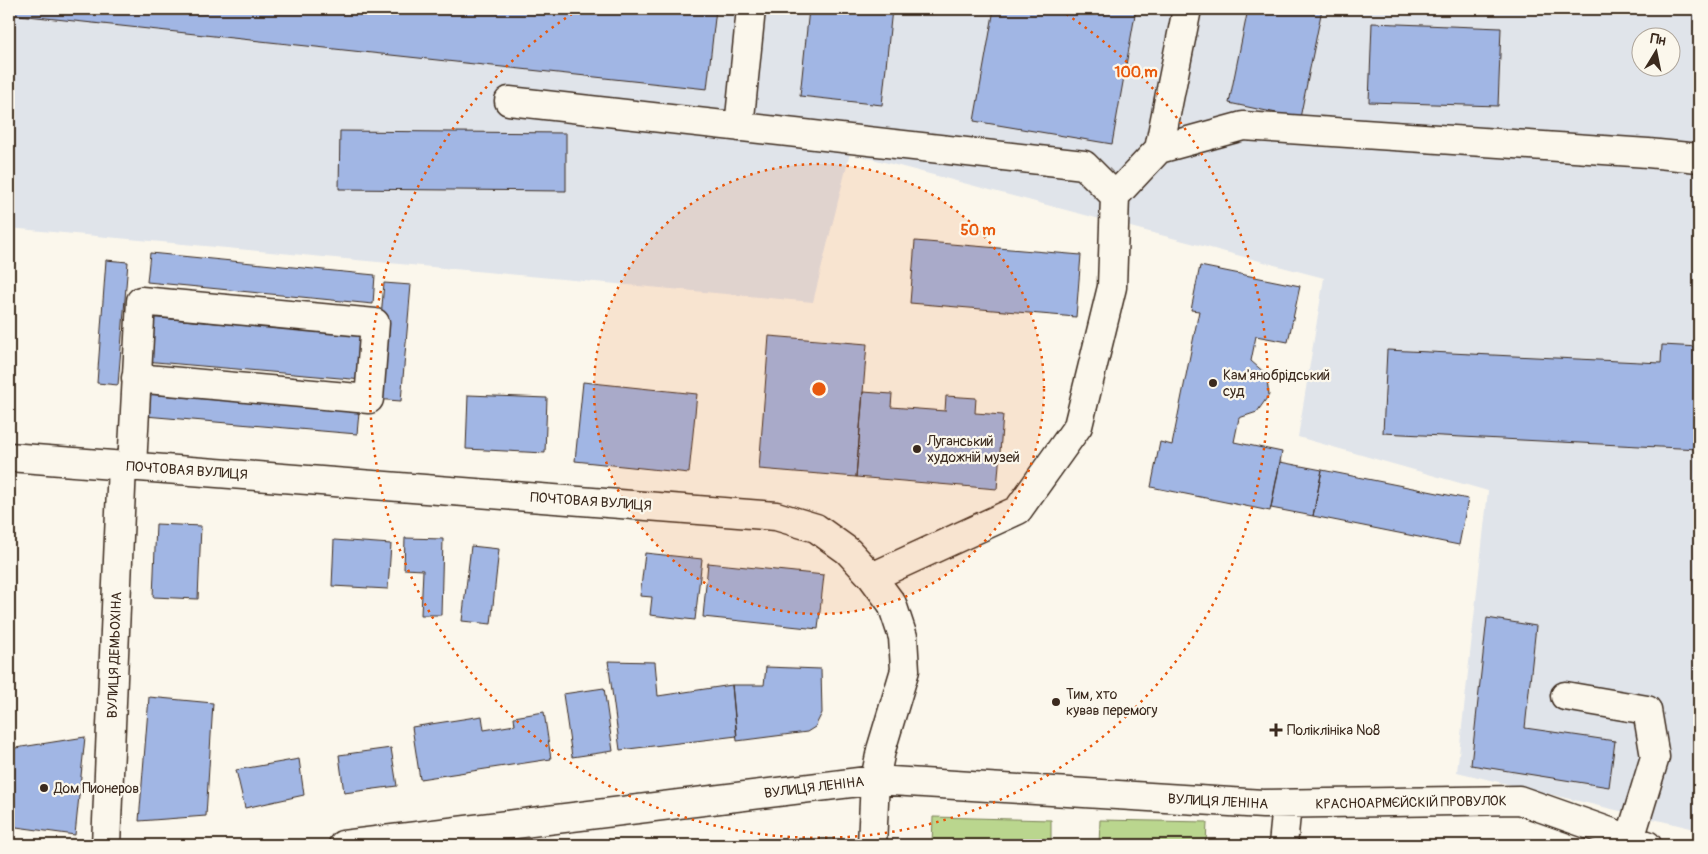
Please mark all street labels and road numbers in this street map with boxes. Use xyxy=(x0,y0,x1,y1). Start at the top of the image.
street label: ПОЧТОВАЯ ВУЛИЦЯ xyxy=(126,458,248,483)
street label: ПОЧТОВАЯ ВУЛИЦЯ xyxy=(530,489,652,514)
street label: ВУЛИЦЯ ДЕМЬОХІНА xyxy=(104,591,125,719)
street label: ВУЛИЦЯ ЛЕНІНА xyxy=(763,773,865,802)
street label: ВУЛИЦЯ ЛЕНІНА xyxy=(1167,790,1269,813)
street label: КРАСНОАРМЄЙСКІЙ ПРОВУЛОК xyxy=(1315,792,1507,813)

